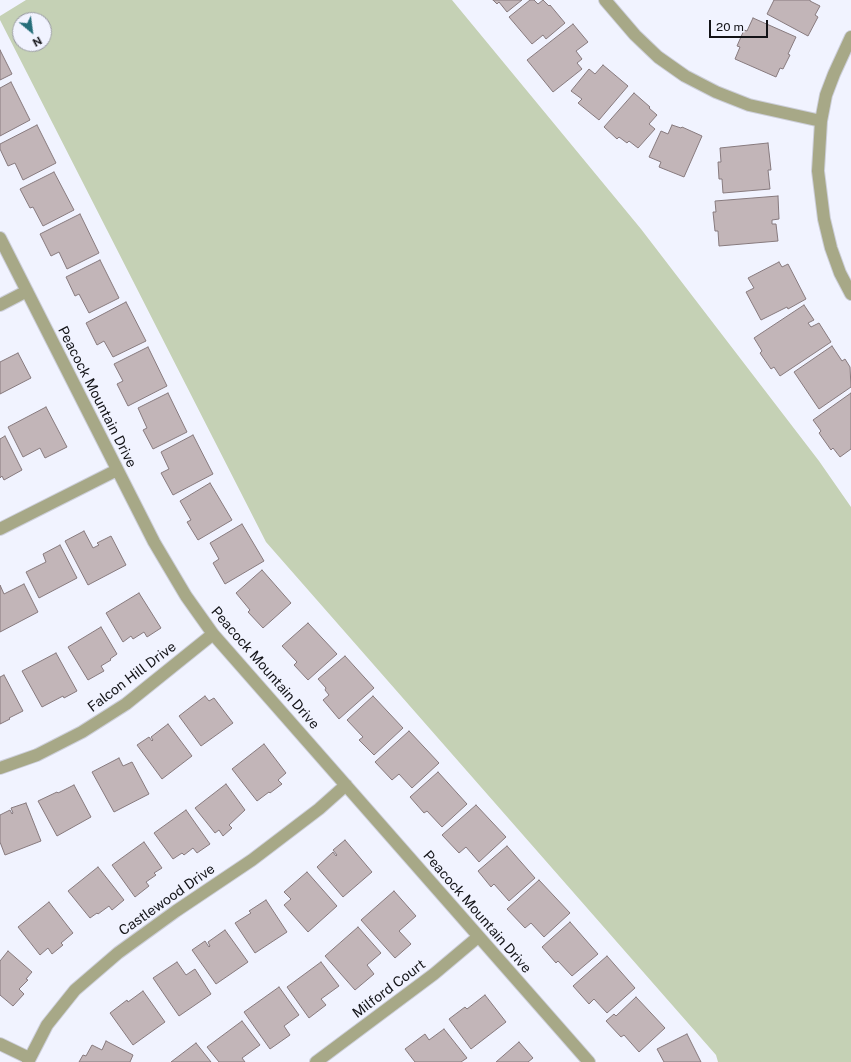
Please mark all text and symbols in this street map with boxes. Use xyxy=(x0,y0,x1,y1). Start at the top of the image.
north arrow xyxy=(12,12,52,52)
scale bar xyxy=(711,12,770,38)
text: 20 m xyxy=(716,20,744,34)
text: N xyxy=(31,34,44,49)
street label: Peacock Mountain Drive xyxy=(54,323,140,471)
street label: Peacock Mountain Drive xyxy=(207,603,323,733)
street label: Falcon Hill Drive xyxy=(85,638,179,716)
street label: Peacock Mountain Drive xyxy=(419,847,535,977)
street label: Castlewood Drive xyxy=(116,861,218,939)
street label: Milford Court xyxy=(349,956,429,1022)

